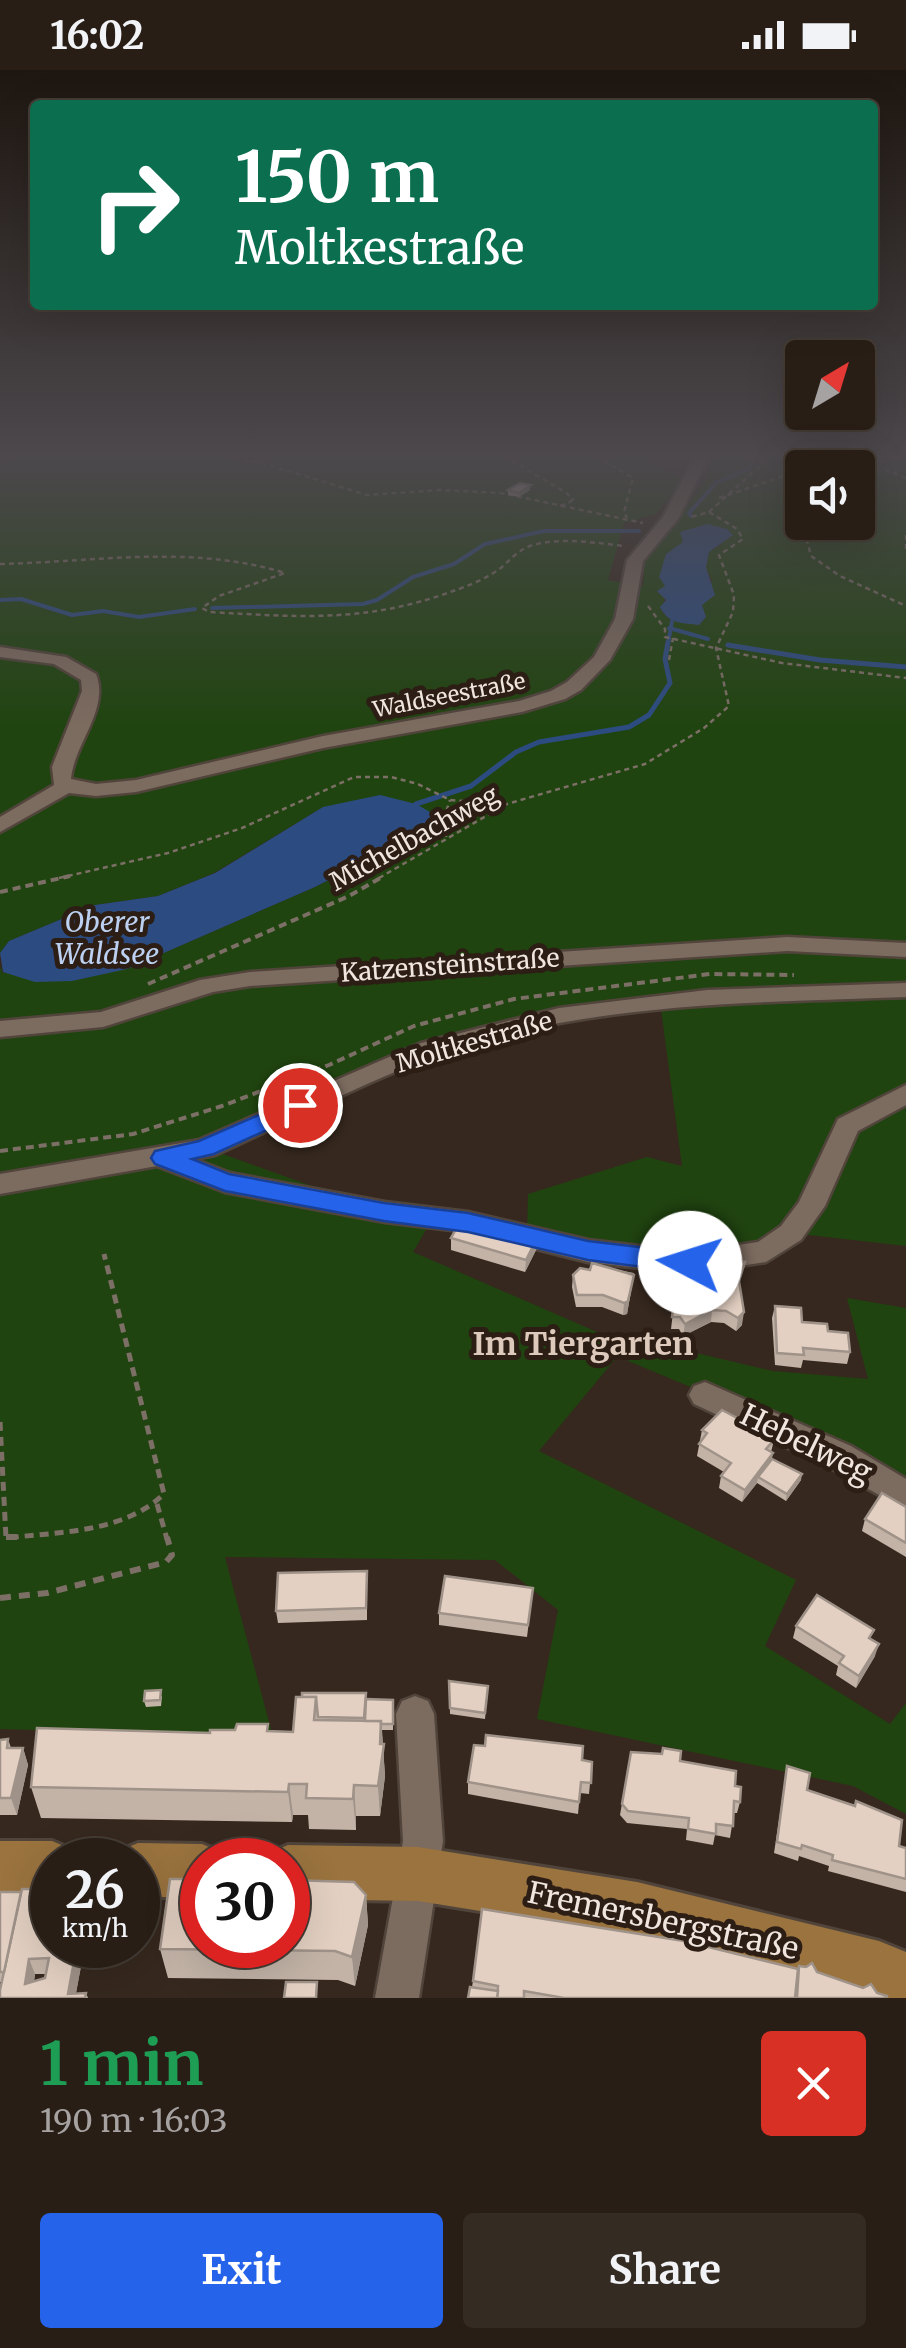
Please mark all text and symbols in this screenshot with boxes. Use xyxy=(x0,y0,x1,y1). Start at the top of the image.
text: 16:02 xyxy=(50,12,144,59)
text: 150 m xyxy=(235,133,439,221)
icon: right xyxy=(70,140,200,270)
text: Moltkestraße xyxy=(235,220,524,276)
north arrow xyxy=(785,340,875,430)
map controls xyxy=(785,340,875,540)
button: sound xyxy=(785,450,875,540)
street label: Waldseestraße xyxy=(369,667,528,724)
street label: Michelbachweg xyxy=(324,778,504,898)
water label: Oberer Waldsee xyxy=(55,904,159,972)
street label: Katzensteinstraße xyxy=(339,941,561,989)
street label: Moltkestraße xyxy=(392,1004,556,1080)
pin xyxy=(258,1063,343,1148)
icon: arrive xyxy=(273,1078,328,1133)
position arrow xyxy=(638,1211,742,1315)
district label: Im Tiergarten xyxy=(472,1324,694,1364)
street label: Hebelweg xyxy=(734,1395,878,1491)
speed limit sign: 30 xyxy=(180,1838,310,1968)
text: 26 xyxy=(65,1859,125,1922)
street label: Fremersbergstraße xyxy=(524,1873,802,1967)
text: km/h xyxy=(62,1912,128,1944)
text: 1 min xyxy=(40,2026,203,2101)
button: close xyxy=(761,2031,866,2136)
text: 190 m · 16:03 xyxy=(40,2101,228,2141)
button: Exit xyxy=(40,2213,443,2328)
button: Share xyxy=(463,2213,866,2328)

